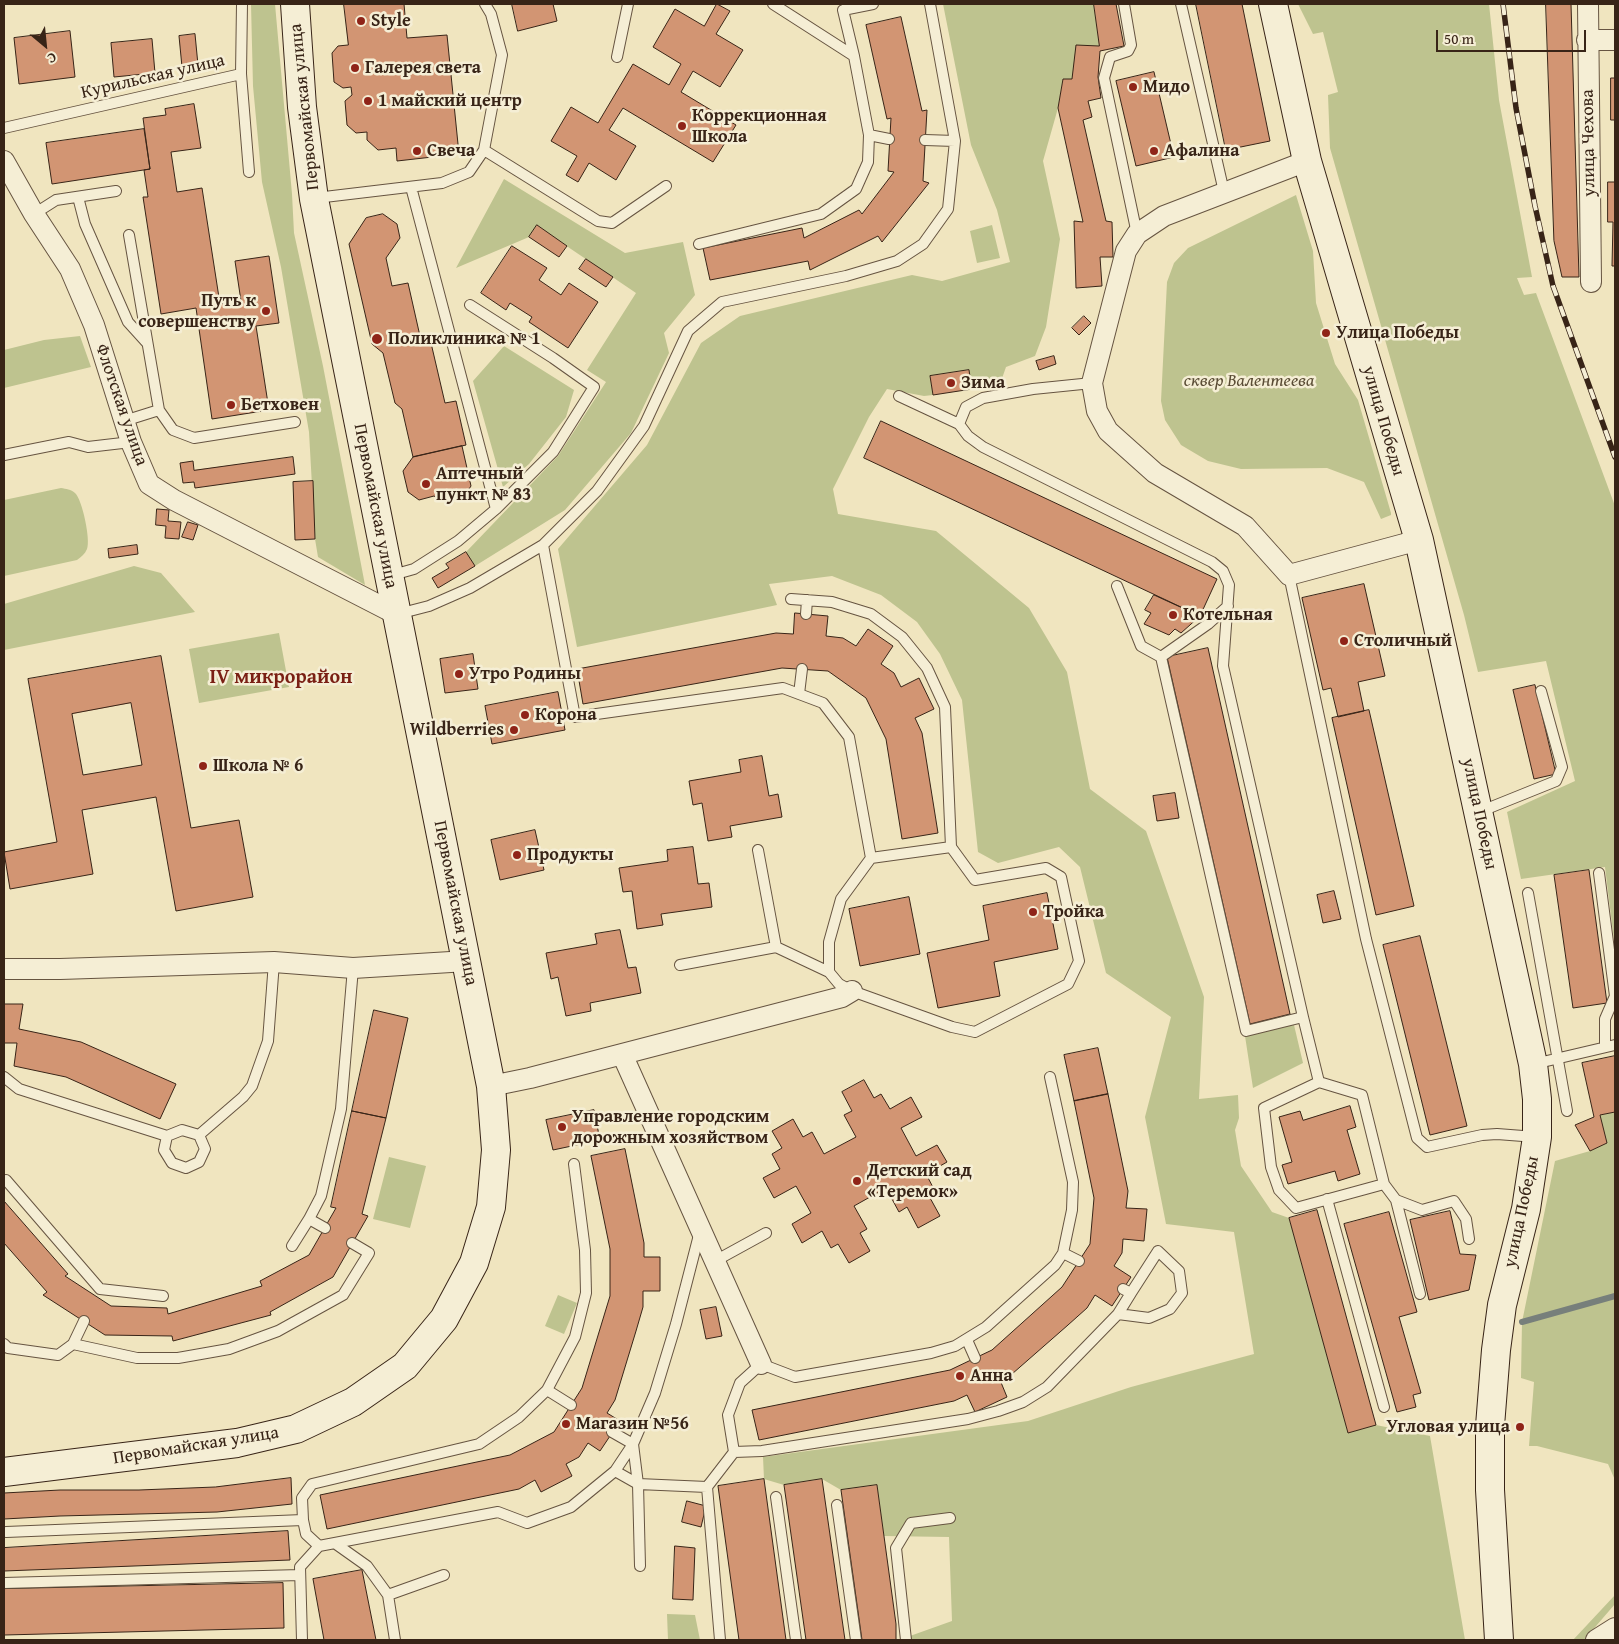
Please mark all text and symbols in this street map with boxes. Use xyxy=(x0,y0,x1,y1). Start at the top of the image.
place label: Style xyxy=(371,10,411,32)
marker: Style xyxy=(355,15,367,27)
north arrow xyxy=(20,20,70,70)
scale bar xyxy=(1439,20,1589,52)
street label: Первомайская улица xyxy=(286,23,324,191)
text: 50 m xyxy=(1444,28,1474,49)
text: С xyxy=(44,48,60,69)
street label: Курильская улица xyxy=(79,50,227,104)
place label: Галерея света xyxy=(365,57,481,79)
marker: Галерея света xyxy=(349,62,361,74)
place label: Мидо xyxy=(1143,76,1190,98)
marker: Мидо xyxy=(1127,81,1139,93)
street label: улица Чехова xyxy=(1577,89,1601,197)
place label: 1 майский центр xyxy=(378,90,522,112)
marker: 1 майский центр xyxy=(362,95,374,107)
place label: Коррекционная Школа xyxy=(692,105,827,148)
marker: Коррекционная Школа xyxy=(676,120,688,132)
place label: Свеча xyxy=(427,140,475,162)
place label: Афалина xyxy=(1164,140,1239,162)
marker: Свеча xyxy=(411,145,423,157)
marker: Афалина xyxy=(1148,145,1160,157)
place label: Путь к совершенству xyxy=(138,290,256,332)
marker: Путь к совершенству xyxy=(260,305,272,317)
place label: Улица Победы xyxy=(1336,322,1459,344)
marker: Улица Победы xyxy=(1320,327,1332,339)
place label: Поликлиника № 1 xyxy=(388,328,541,350)
marker: Поликлиника № 1 xyxy=(370,332,384,346)
street label: Флотская улица xyxy=(90,341,152,469)
street label: улица Победы xyxy=(1357,364,1409,478)
park label: сквер Валентеева xyxy=(1184,370,1314,392)
place label: Зима xyxy=(961,372,1005,394)
marker: Зима xyxy=(945,377,957,389)
place label: Бетховен xyxy=(241,394,319,416)
marker: Бетховен xyxy=(225,399,237,411)
street label: Первомайская улица xyxy=(348,422,402,590)
place label: Аптечный пункт № 83 xyxy=(436,463,531,506)
marker: Аптечный пункт № 83 xyxy=(420,478,432,490)
place label: Котельная xyxy=(1183,604,1273,626)
marker: Котельная xyxy=(1167,609,1179,621)
place label: Столичный xyxy=(1354,630,1452,652)
marker: Столичный xyxy=(1338,635,1350,647)
place label: Утро Родины xyxy=(469,663,581,685)
district label: IV микрорайон xyxy=(210,666,352,690)
marker: Утро Родины xyxy=(453,668,465,680)
place label: Корона xyxy=(535,704,597,726)
marker: Корона xyxy=(519,709,531,721)
place label: Wildberries xyxy=(410,719,504,741)
marker: Wildberries xyxy=(508,724,520,736)
place label: Школа № 6 xyxy=(213,755,303,777)
street label: улица Победы xyxy=(1457,756,1501,872)
marker: Школа № 6 xyxy=(197,760,209,772)
street label: Первомайская улица xyxy=(428,819,482,987)
place label: Продукты xyxy=(527,844,613,866)
marker: Продукты xyxy=(511,849,523,861)
place label: Тройка xyxy=(1043,901,1104,923)
marker: Тройка xyxy=(1027,906,1039,918)
place label: Управление городским дорожным хозяйством xyxy=(572,1106,769,1148)
marker: Управление городским дорожным хозяйством xyxy=(556,1121,568,1133)
street label: улица Победы xyxy=(1500,1154,1544,1270)
place label: Детский сад «Теремок» xyxy=(867,1160,972,1202)
marker: Детский сад «Теремок» xyxy=(851,1175,863,1187)
place label: Анна xyxy=(970,1365,1013,1387)
marker: Анна xyxy=(954,1370,966,1382)
place label: Магазин №56 xyxy=(576,1413,689,1435)
place label: Угловая улица xyxy=(1386,1416,1510,1438)
marker: Магазин №56 xyxy=(560,1418,572,1430)
marker: Угловая улица xyxy=(1514,1421,1526,1433)
street label: Первомайская улица xyxy=(112,1422,280,1470)

